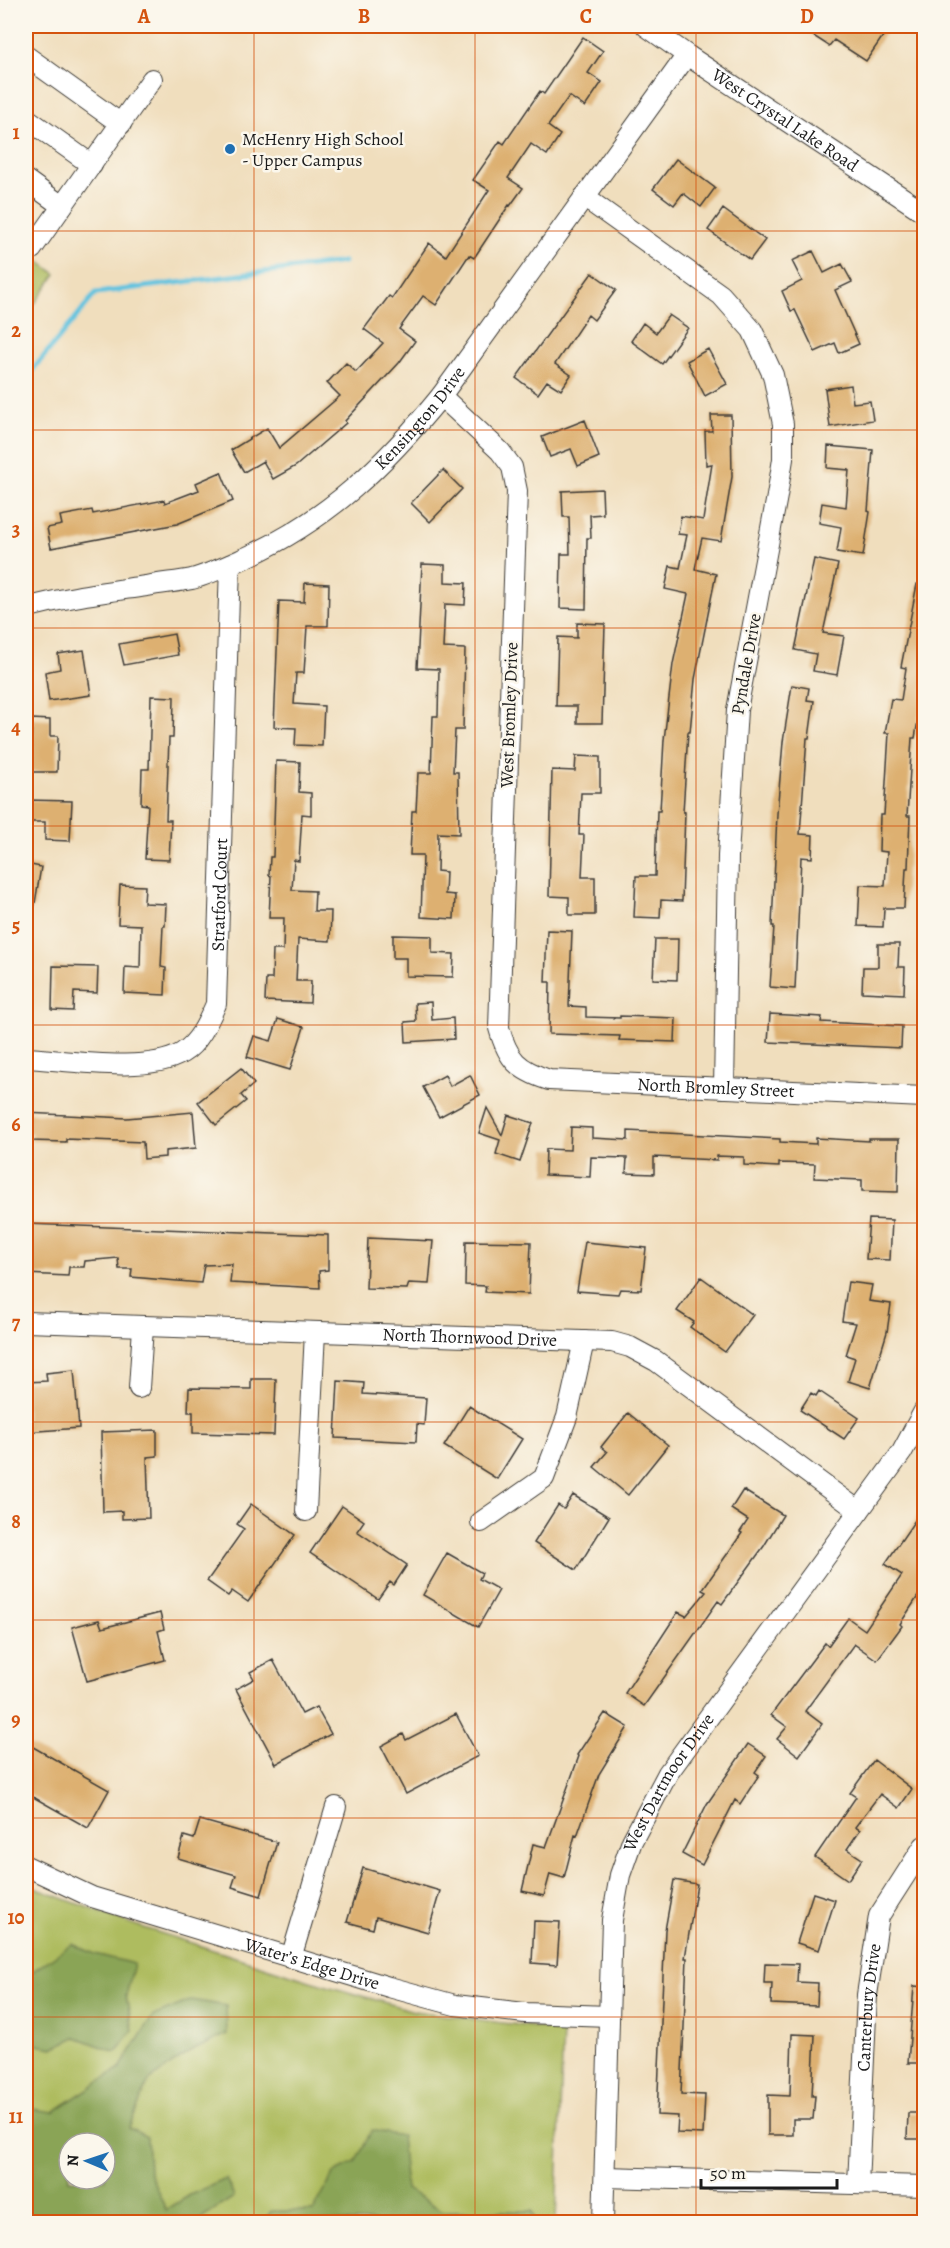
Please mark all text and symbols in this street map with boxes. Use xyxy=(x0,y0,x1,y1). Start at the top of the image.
text: A xyxy=(137,3,151,30)
text: B xyxy=(358,3,370,30)
text: C xyxy=(580,3,592,30)
text: D xyxy=(800,3,814,30)
street label: West Crystal Lake Road xyxy=(706,62,863,178)
text: 1 xyxy=(12,119,20,146)
place label: McHenry High School - Upper Campus xyxy=(242,127,404,172)
marker: McHenry High School - Upper Campus xyxy=(223,142,237,156)
text: 2 xyxy=(11,317,21,344)
street label: Kensington Drive xyxy=(369,361,471,475)
text: 3 xyxy=(12,516,20,543)
street label: Pyndale Drive xyxy=(725,611,767,717)
street label: West Bromley Drive xyxy=(494,642,524,789)
text: 4 xyxy=(11,714,21,741)
street label: Stratford Court xyxy=(206,837,233,952)
text: 5 xyxy=(12,912,20,939)
street label: North Bromley Street xyxy=(637,1072,795,1103)
text: 6 xyxy=(11,1111,21,1138)
text: 7 xyxy=(12,1309,21,1336)
street label: North Thornwood Drive xyxy=(382,1322,558,1352)
text: 8 xyxy=(11,1508,21,1535)
text: 9 xyxy=(11,1706,21,1733)
street label: West Dartmoor Drive xyxy=(617,1708,720,1855)
text: 10 xyxy=(7,1904,25,1931)
street label: Water’s Edge Drive xyxy=(241,1932,383,1995)
street label: Canterbury Drive xyxy=(851,1942,887,2072)
text: 11 xyxy=(9,2103,23,2130)
north arrow xyxy=(57,2131,117,2191)
scale bar xyxy=(701,2152,838,2190)
text: N xyxy=(62,2154,84,2167)
text: 50 m xyxy=(710,2161,746,2185)

